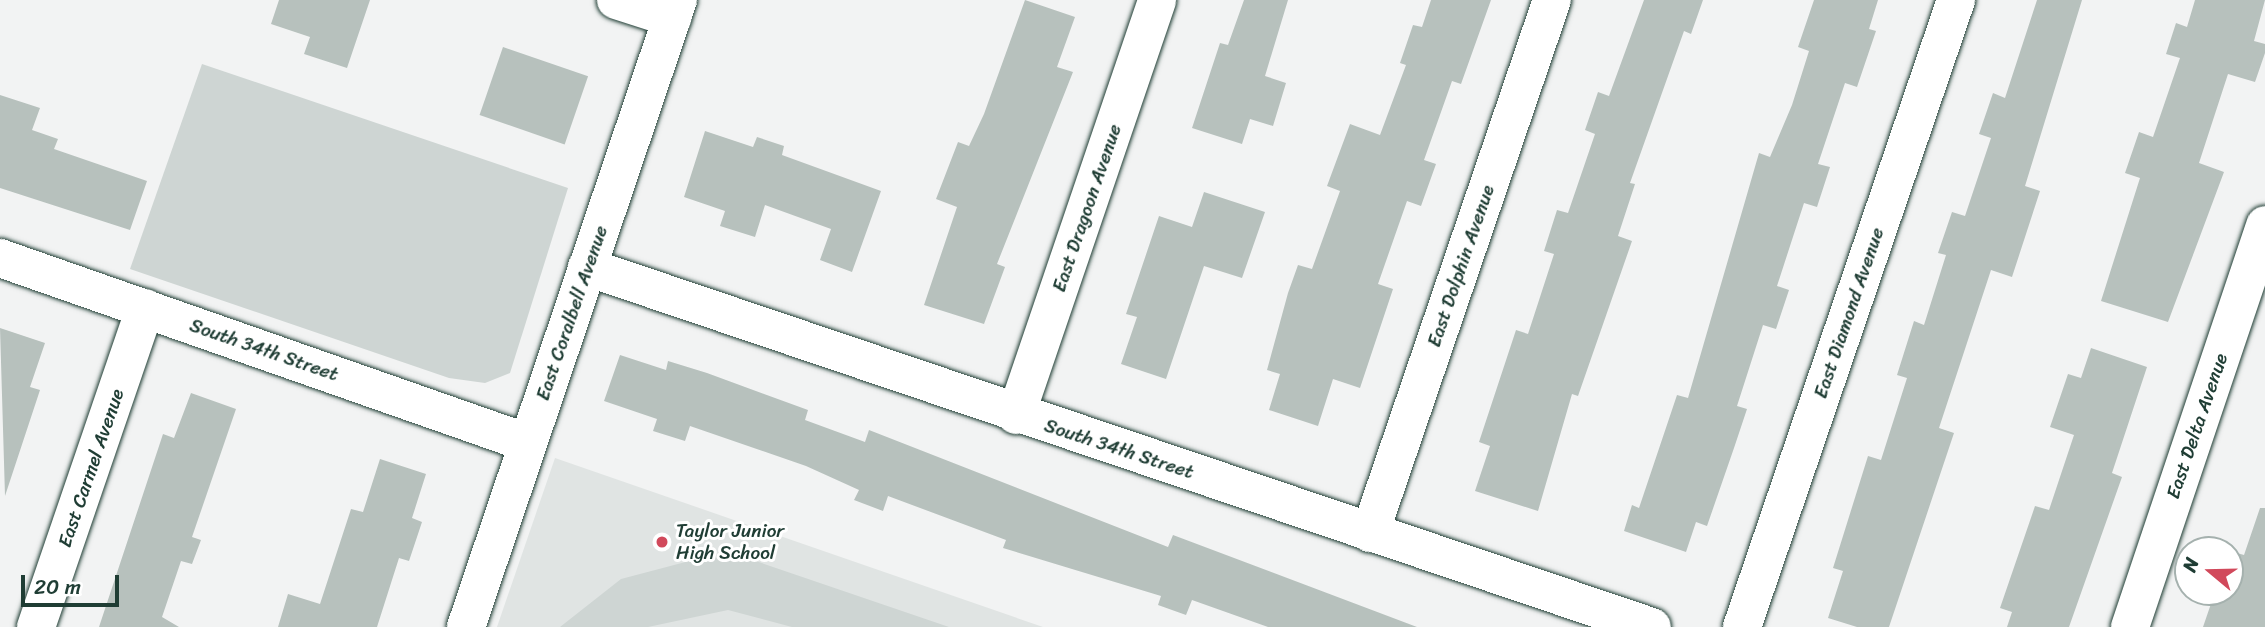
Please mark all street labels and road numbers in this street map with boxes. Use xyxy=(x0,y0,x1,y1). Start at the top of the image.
street label: East Dragoon Avenue xyxy=(1048,121,1126,295)
street label: East Dolphin Avenue xyxy=(1423,182,1499,350)
street label: East Coralbell Avenue xyxy=(532,223,612,403)
street label: East Diamond Avenue xyxy=(1809,225,1889,401)
street label: South 34th Street xyxy=(187,314,341,386)
street label: East Delta Avenue xyxy=(2161,350,2233,502)
street label: East Carmel Avenue xyxy=(53,386,129,550)
street label: South 34th Street xyxy=(1041,414,1197,484)

